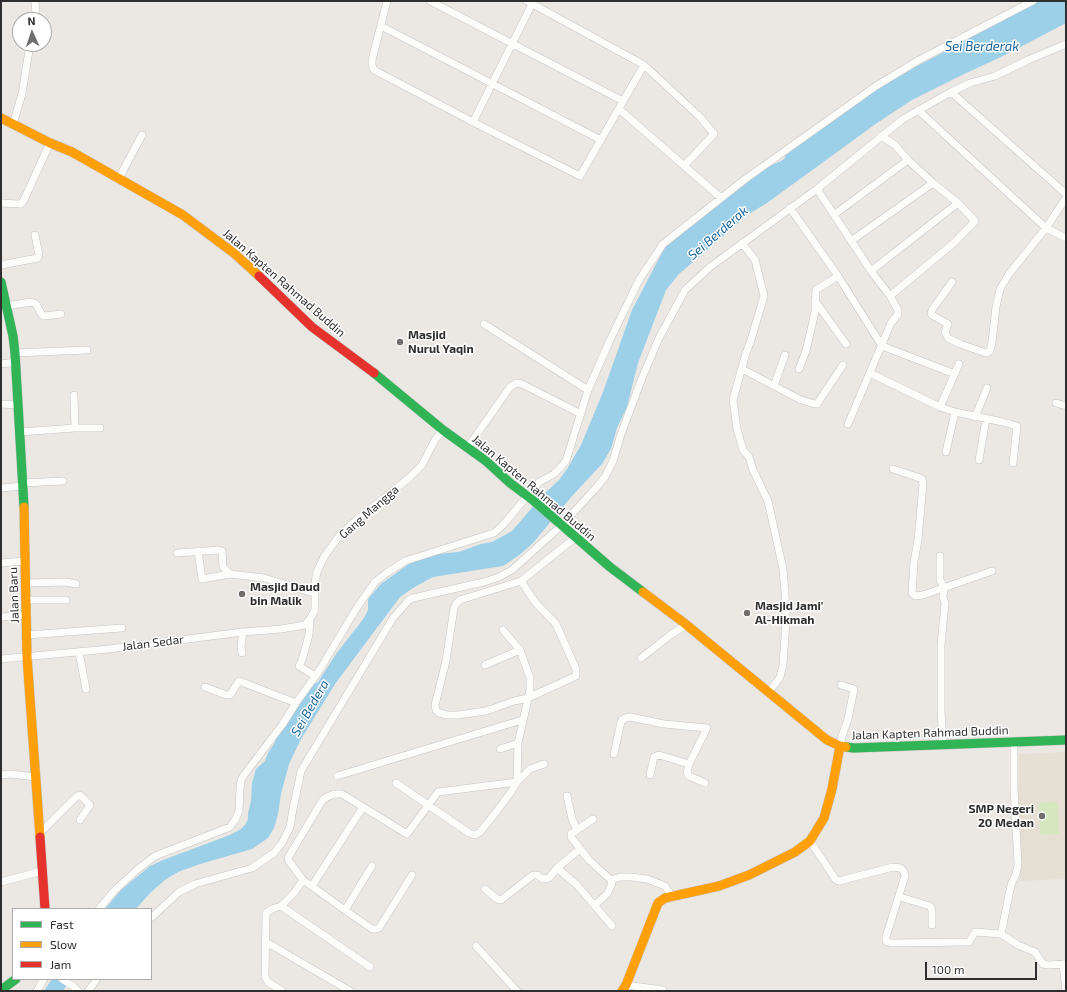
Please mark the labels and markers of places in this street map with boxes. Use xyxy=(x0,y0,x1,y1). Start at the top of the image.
place label: Masjid Nurul Yaqin xyxy=(408,328,474,356)
marker: Masjid Nurul Yaqin xyxy=(395,337,405,347)
place label: Masjid Daud bin Malik xyxy=(250,580,320,608)
marker: Masjid Daud bin Malik xyxy=(237,589,247,599)
place label: Masjid Jami' Al-Hikmah xyxy=(755,599,823,627)
marker: Masjid Jami' Al-Hikmah xyxy=(742,608,752,618)
place label: SMP Negeri 20 Medan xyxy=(968,802,1034,830)
marker: SMP Negeri 20 Medan xyxy=(1037,811,1047,821)

